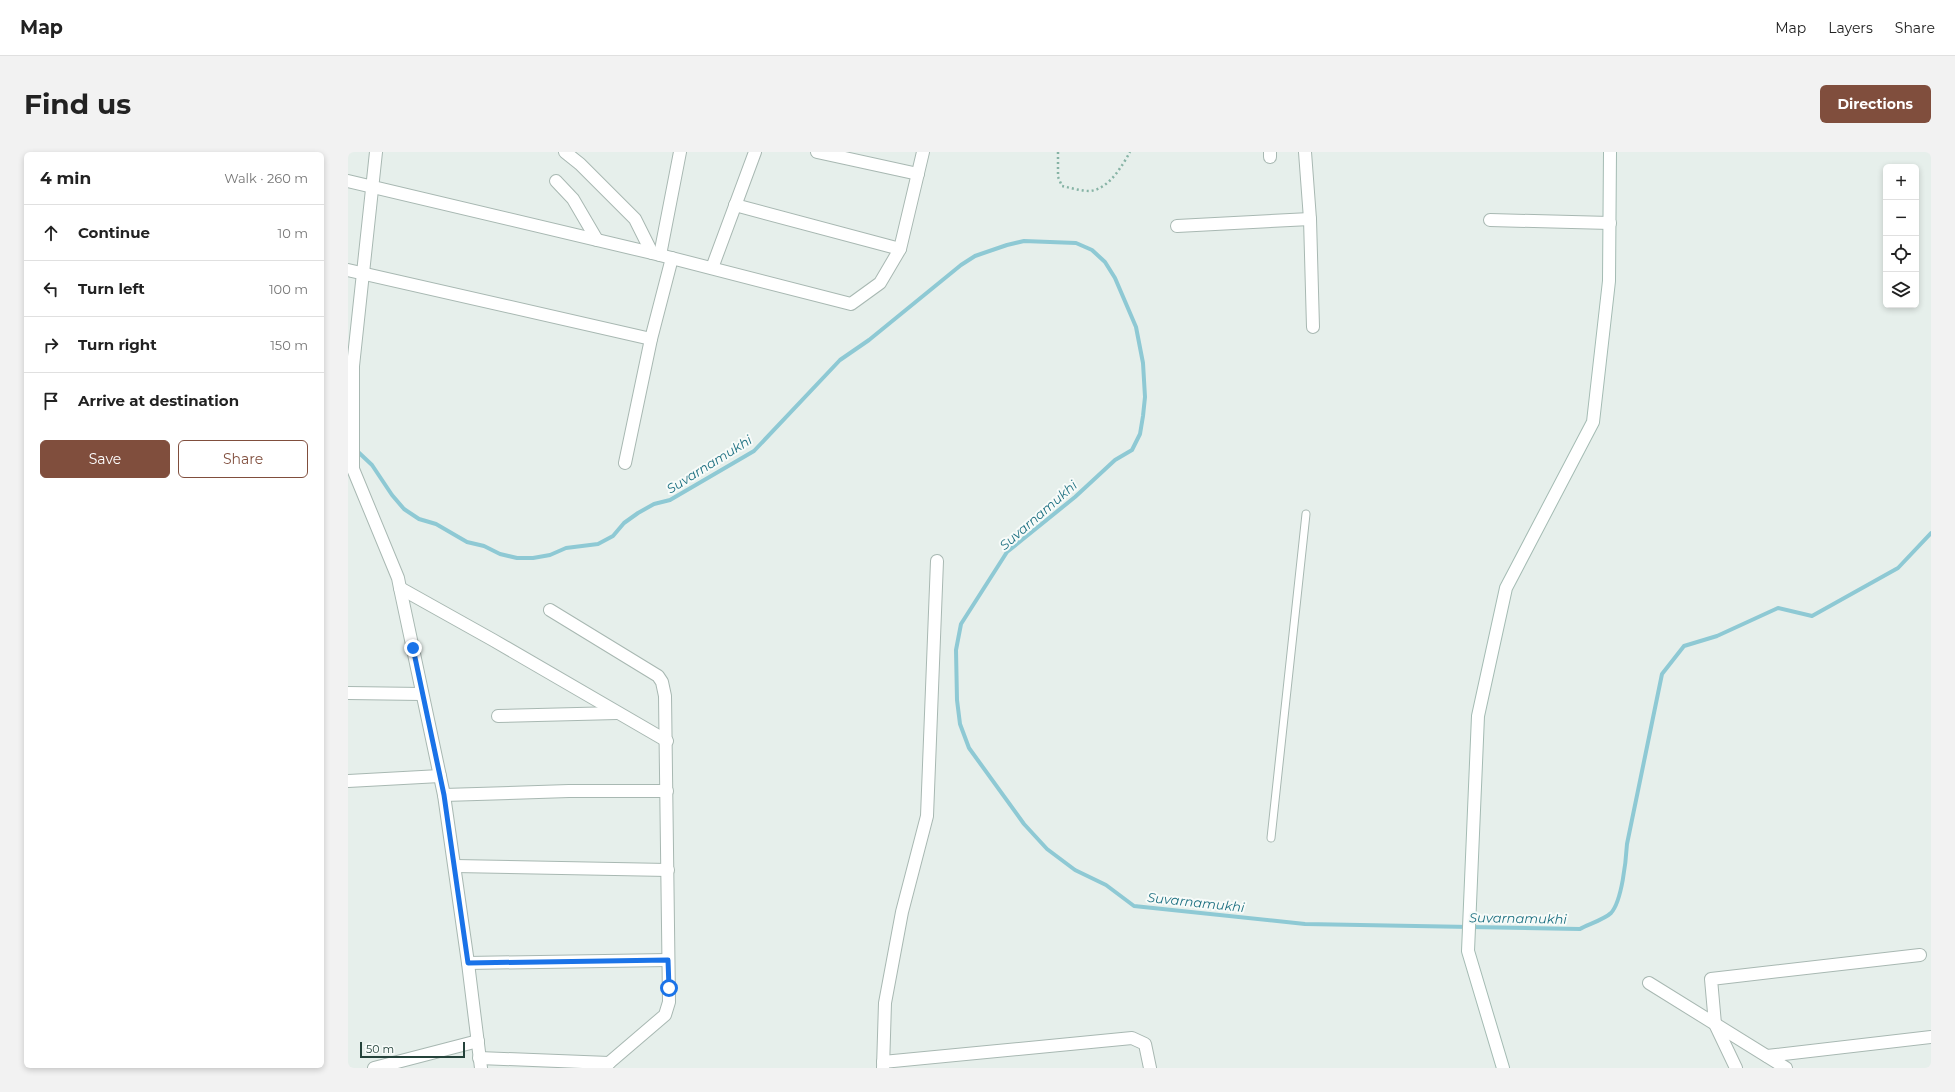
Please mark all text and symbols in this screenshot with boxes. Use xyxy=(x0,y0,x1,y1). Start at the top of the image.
text: Map xyxy=(20,16,63,39)
text: Map xyxy=(1775,19,1806,37)
text: Layers xyxy=(1828,19,1873,37)
text: Share xyxy=(1895,19,1935,37)
button: Directions xyxy=(1820,85,1931,123)
text: Find us xyxy=(24,87,131,121)
map controls xyxy=(1883,164,1919,308)
button: + xyxy=(1883,164,1919,200)
text: 4 min xyxy=(40,168,91,188)
text: Walk · 260 m xyxy=(224,170,308,186)
button: − xyxy=(1883,200,1919,236)
icon: ahead xyxy=(40,222,62,244)
text: Continue xyxy=(78,223,150,242)
text: 10 m xyxy=(278,225,308,241)
button: locate xyxy=(1883,236,1919,272)
button: layers xyxy=(1883,272,1919,308)
icon: left xyxy=(40,278,62,300)
text: Turn left xyxy=(78,279,145,298)
text: 100 m xyxy=(269,281,308,297)
icon: right xyxy=(40,334,62,356)
text: Turn right xyxy=(78,335,157,354)
text: 150 m xyxy=(270,337,308,353)
icon: arrive xyxy=(40,390,62,412)
text: Arrive at destination xyxy=(78,391,239,410)
water label: Suvarnamukhi xyxy=(663,431,755,497)
button: Save xyxy=(40,440,170,478)
button: Share xyxy=(178,440,308,478)
water label: Suvarnamukhi xyxy=(996,477,1080,553)
route end xyxy=(404,639,422,657)
water label: Suvarnamukhi xyxy=(1147,889,1246,915)
water label: Suvarnamukhi xyxy=(1469,909,1567,927)
route start xyxy=(660,979,678,997)
scale bar xyxy=(360,1040,465,1059)
text: 50 m xyxy=(366,1042,394,1056)

